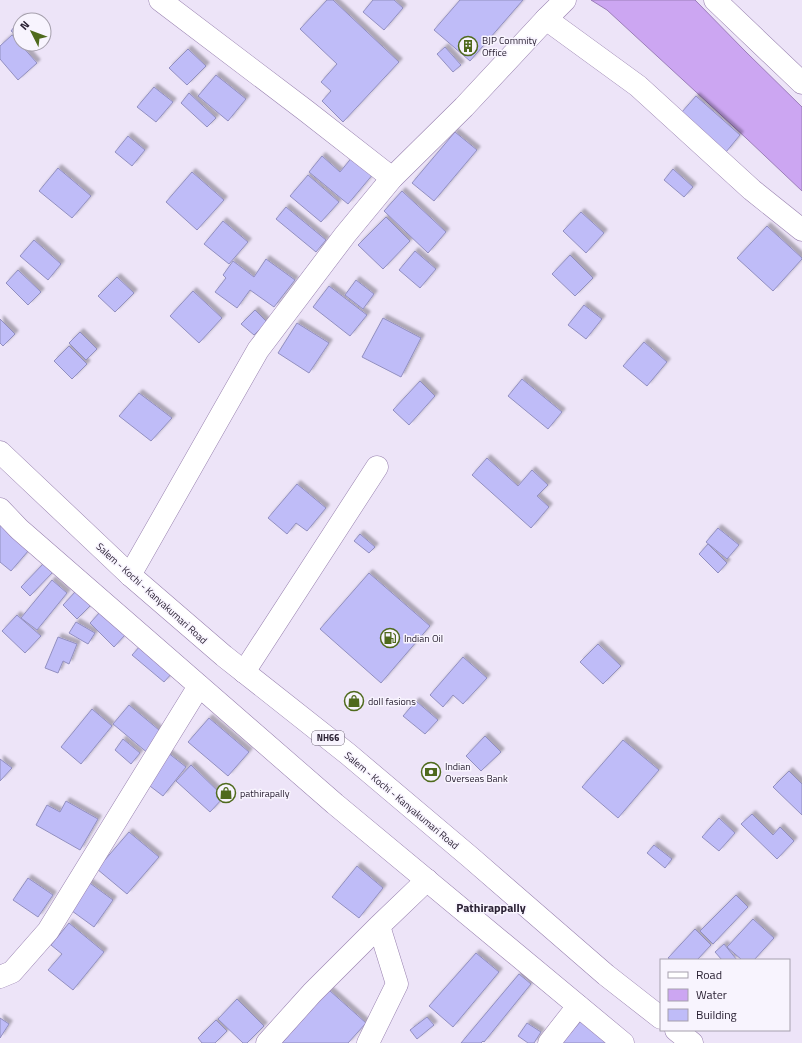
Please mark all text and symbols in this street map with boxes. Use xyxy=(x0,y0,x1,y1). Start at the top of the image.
north arrow xyxy=(12,12,52,52)
text: N xyxy=(16,17,33,33)
place label: BJP Commity Office xyxy=(482,33,537,60)
building icon: BJP Commity Office xyxy=(457,35,479,57)
street label: Salem - Kochi - Kanyakumari Road xyxy=(93,539,211,648)
fuel station icon: Indian Oil xyxy=(379,627,401,649)
place label: Indian Oil xyxy=(404,631,443,646)
shop icon: doll fasions xyxy=(343,690,365,712)
place label: doll fasions xyxy=(368,694,416,709)
road number: NH66 xyxy=(312,731,344,745)
street label: Salem - Kochi - Kanyakumari Road xyxy=(341,748,462,853)
place label: Indian Overseas Bank xyxy=(445,759,508,786)
bank icon: Indian Overseas Bank xyxy=(420,761,442,783)
shop icon: pathirapally xyxy=(215,782,237,804)
place label: pathirapally xyxy=(240,786,290,801)
district label: Pathirappally xyxy=(456,898,526,917)
legend xyxy=(660,959,790,1031)
text: Road xyxy=(696,965,722,984)
text: Water xyxy=(696,985,727,1004)
text: Building xyxy=(696,1005,737,1024)

